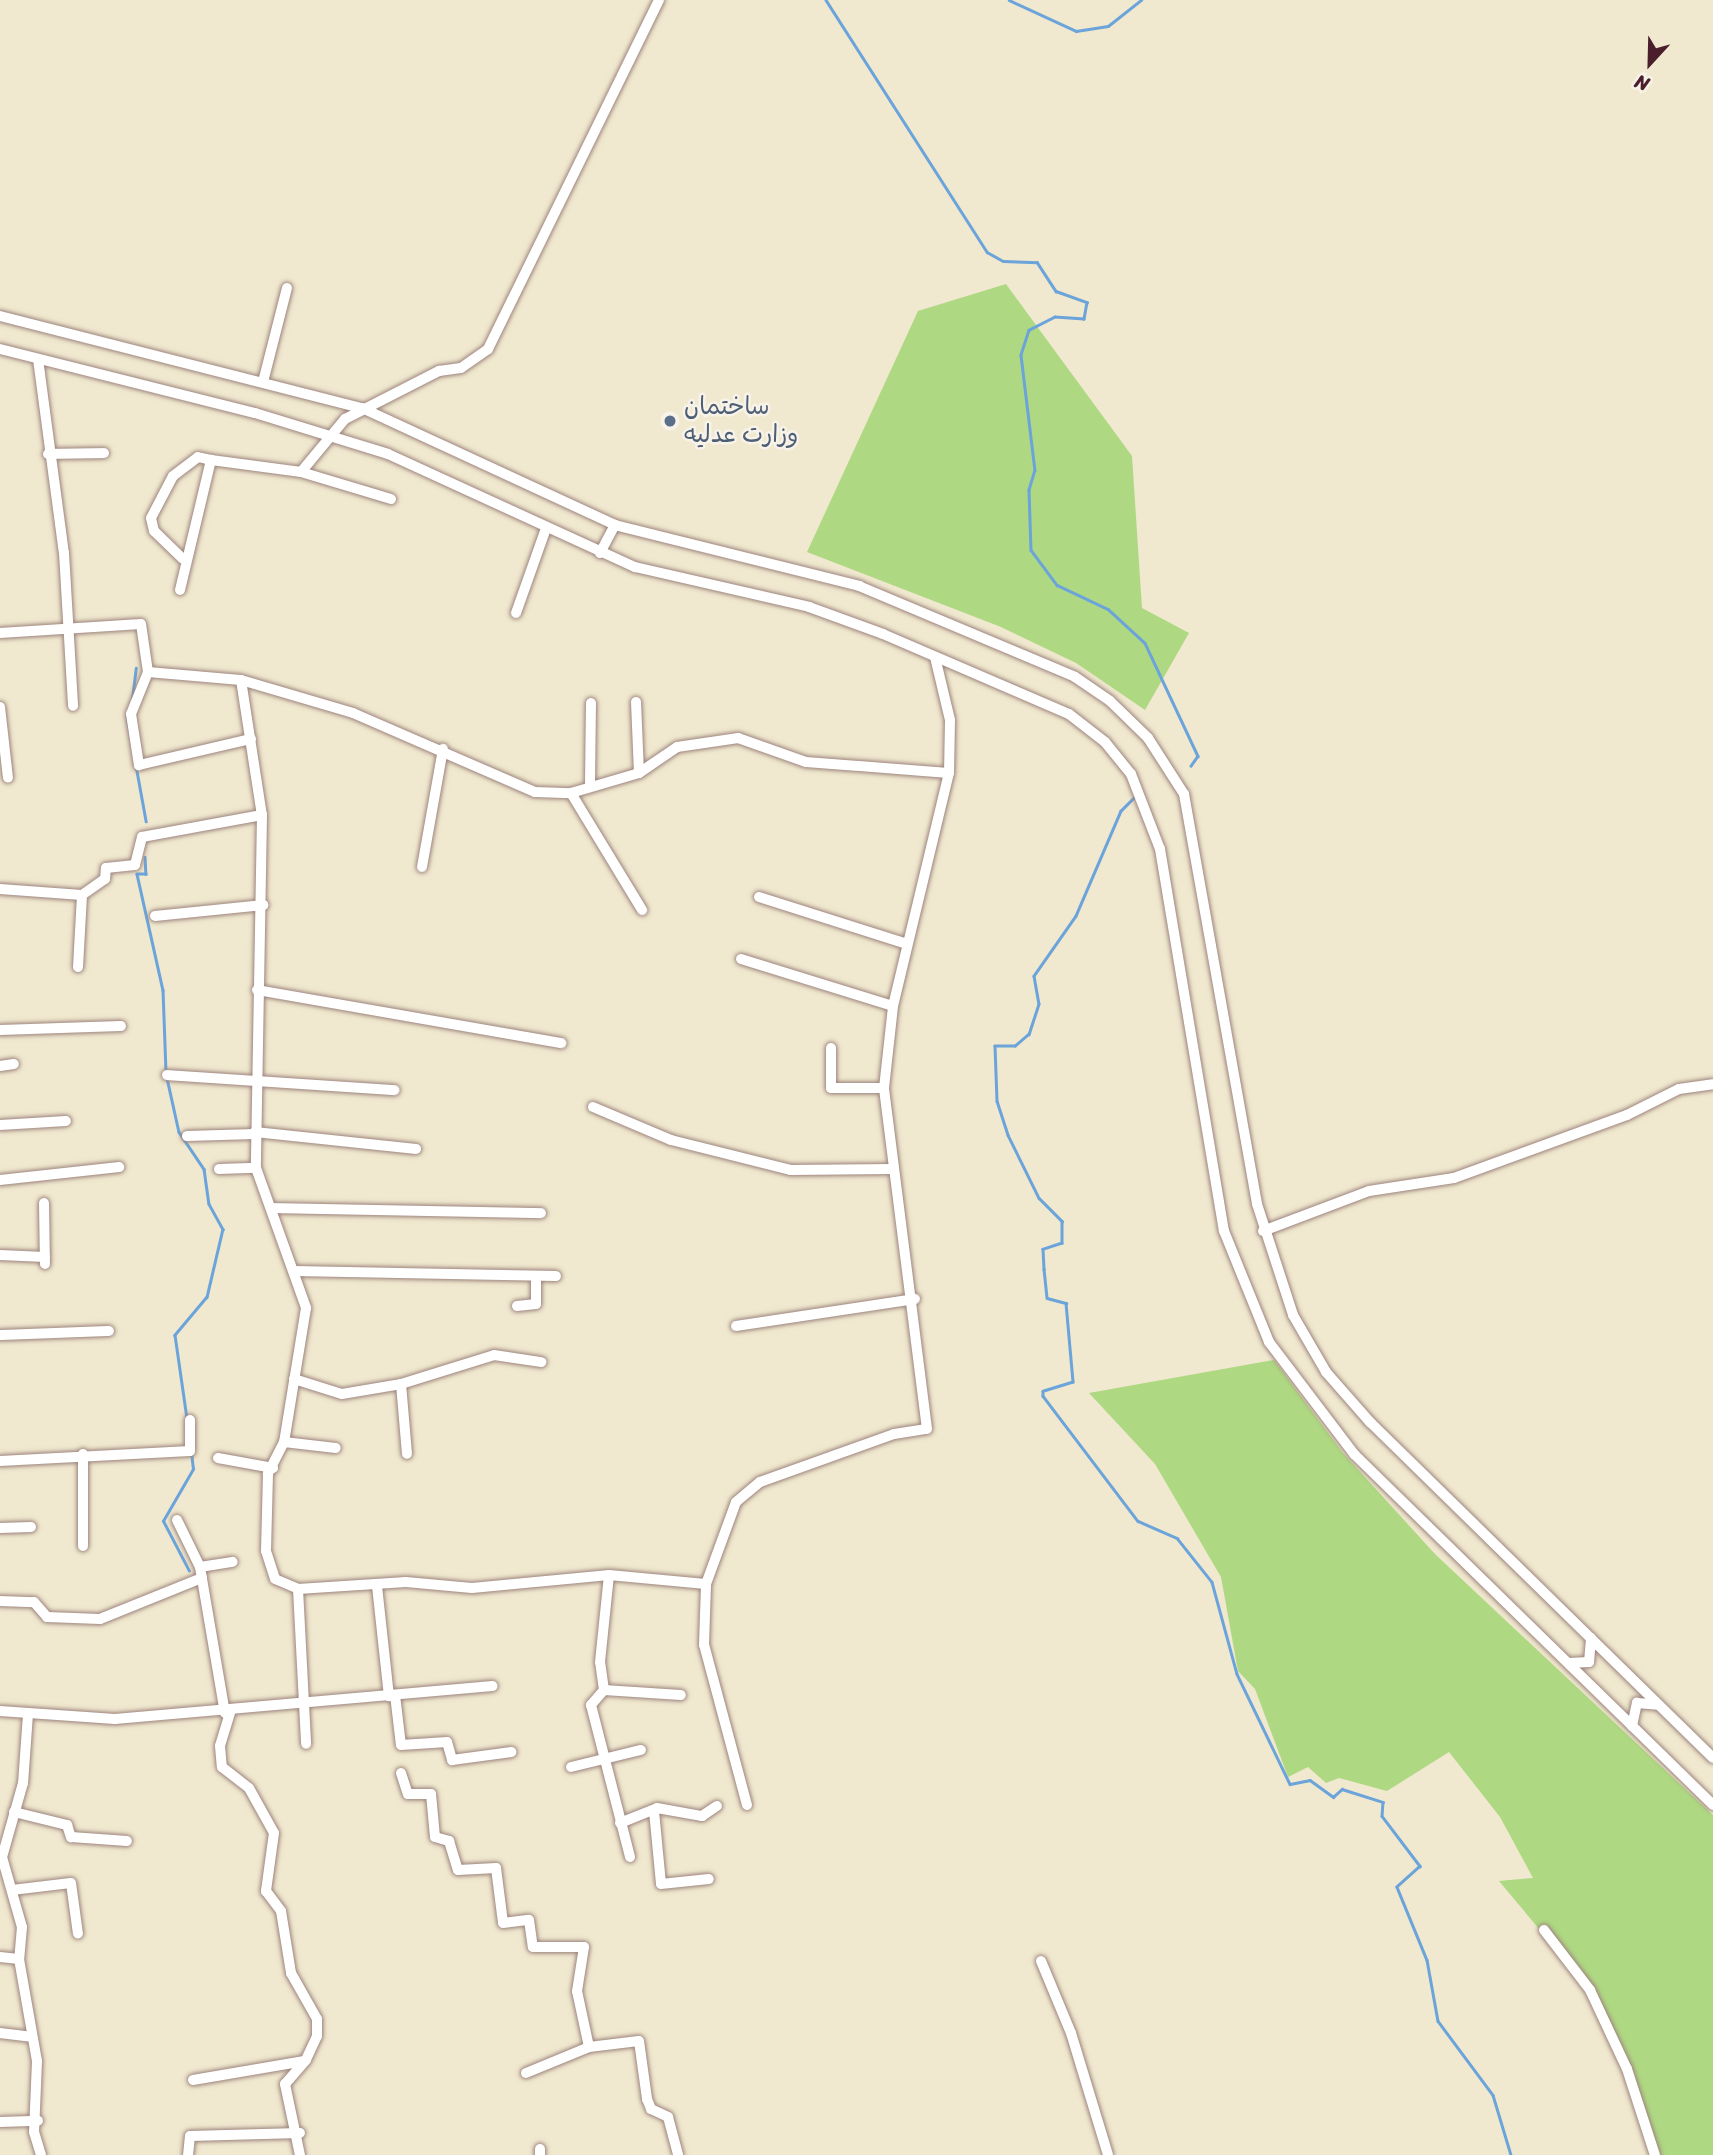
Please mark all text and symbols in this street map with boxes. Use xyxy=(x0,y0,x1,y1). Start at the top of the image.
north arrow xyxy=(1615,28,1685,98)
text: N xyxy=(1630,65,1654,101)
place label: ساختمان وزارت عدلیه xyxy=(684,393,798,449)
marker: ساختمان وزارت عدلیه xyxy=(662,413,678,429)

